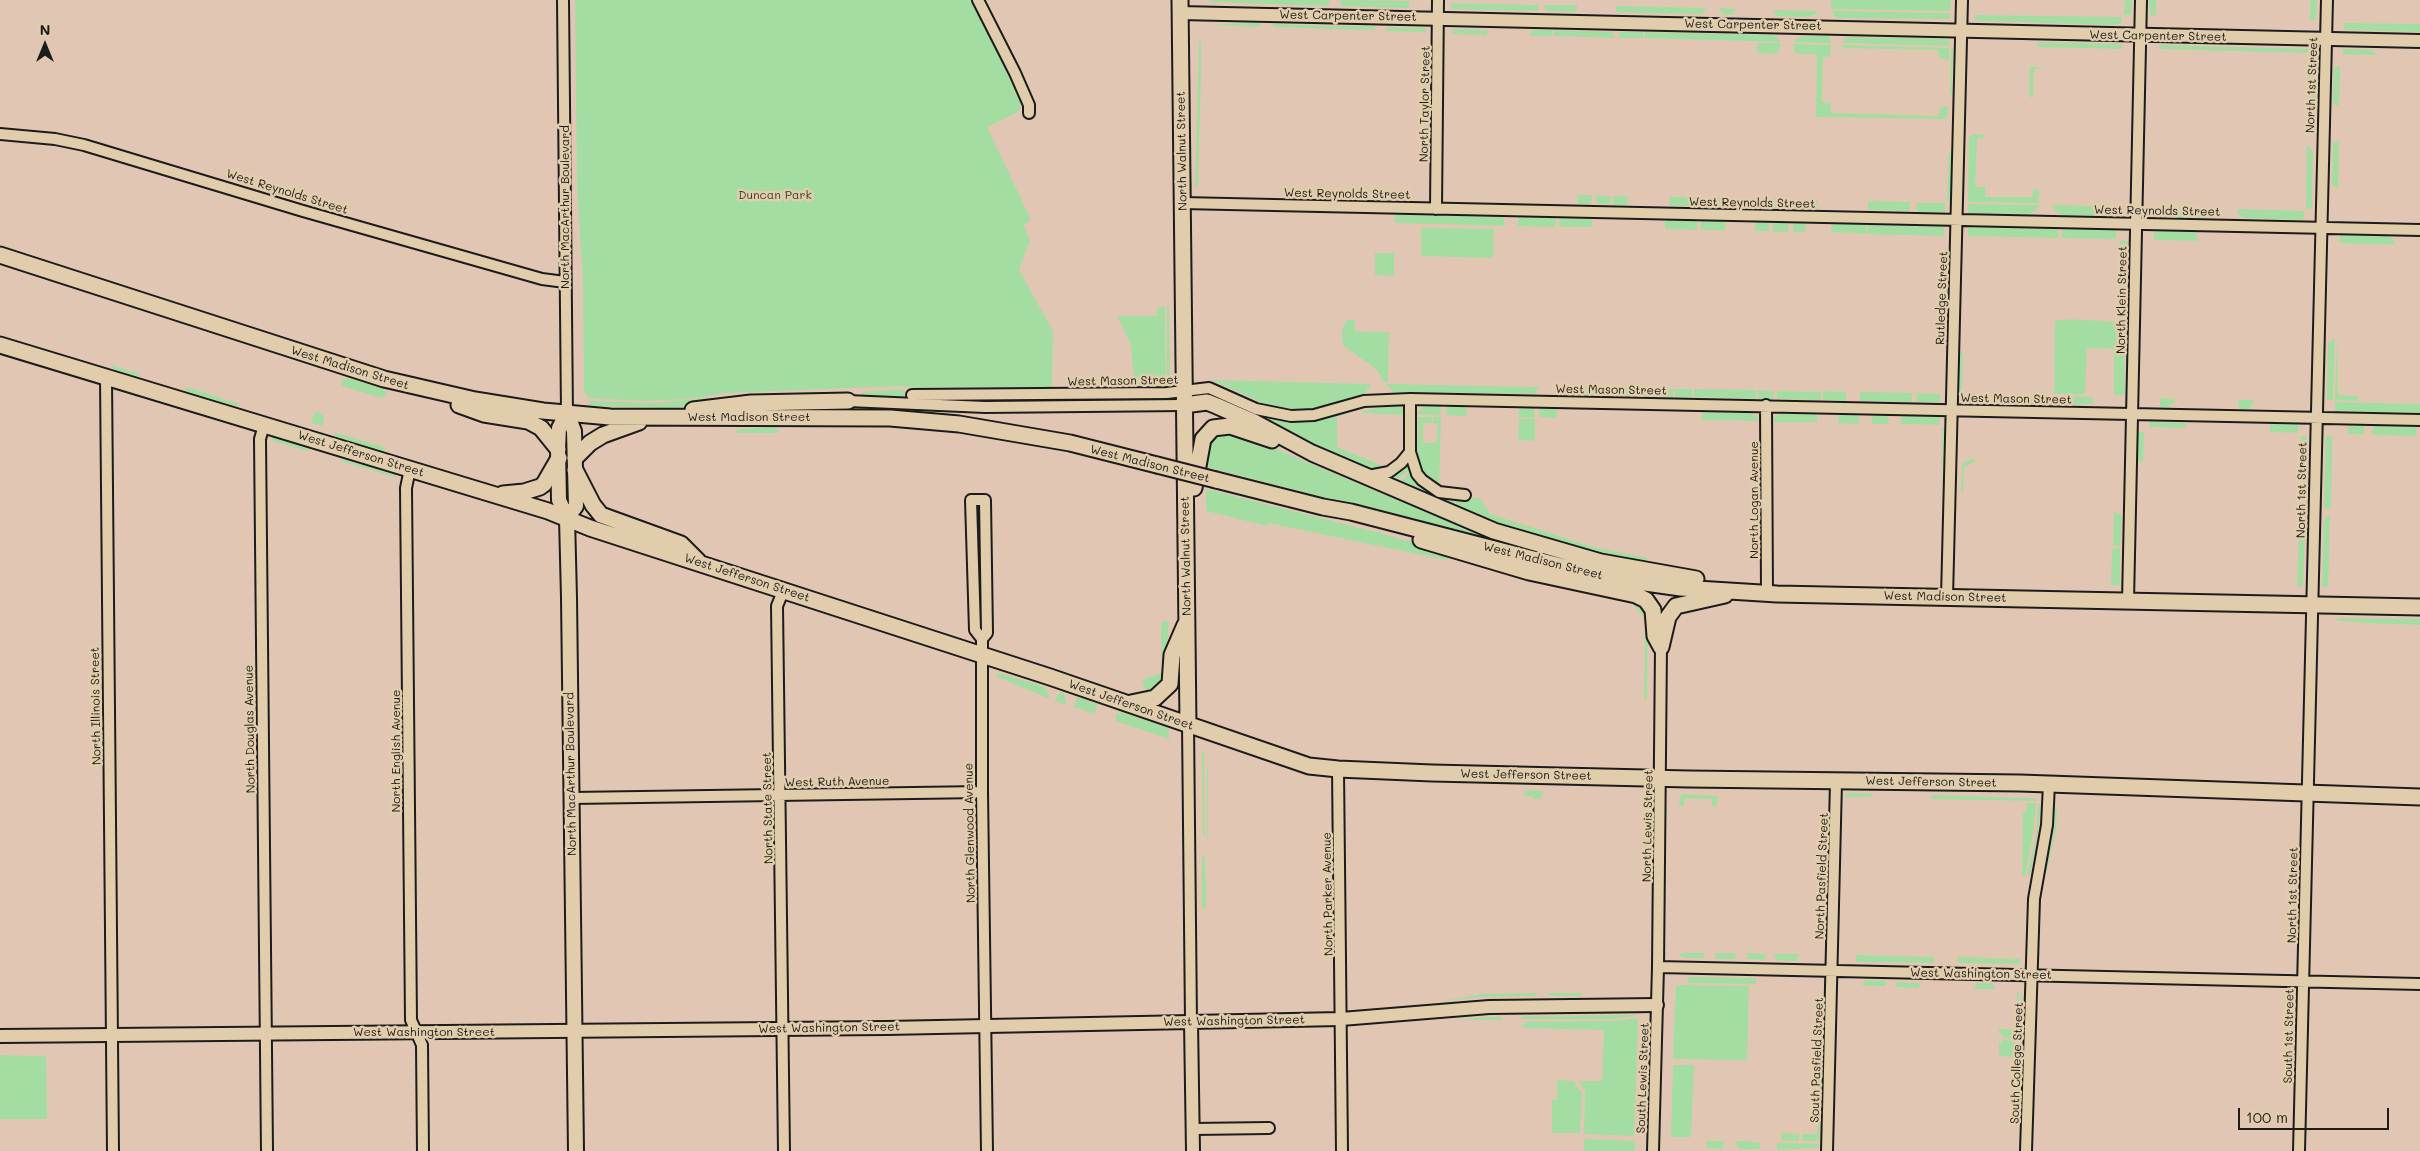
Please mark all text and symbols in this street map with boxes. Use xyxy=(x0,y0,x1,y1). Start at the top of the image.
street label: West Carpenter Street xyxy=(1279,8,1417,24)
street label: West Carpenter Street xyxy=(1684,17,1822,33)
north arrow xyxy=(20,20,70,70)
text: N xyxy=(40,20,50,39)
street label: West Carpenter Street xyxy=(2089,28,2227,44)
street label: North 1st Street xyxy=(2303,37,2321,133)
street label: North Taylor Street xyxy=(1417,46,1433,162)
street label: North Walnut Street xyxy=(1174,91,1190,211)
street label: North MacArthur Boulevard xyxy=(558,125,572,289)
street label: West Reynolds Street xyxy=(224,167,350,217)
street label: West Reynolds Street xyxy=(1284,186,1410,202)
park label: Duncan Park xyxy=(738,188,812,202)
street label: West Reynolds Street xyxy=(1689,195,1815,211)
street label: West Reynolds Street xyxy=(2094,203,2220,219)
street label: North Klein Street xyxy=(2114,246,2130,354)
street label: Rutledge Street xyxy=(1933,251,1951,345)
street label: West Madison Street xyxy=(289,343,411,393)
street label: West Mason Street xyxy=(1067,373,1179,389)
street label: West Mason Street xyxy=(1555,382,1667,398)
street label: West Mason Street xyxy=(1960,391,2072,407)
street label: West Madison Street xyxy=(688,410,810,424)
street label: West Jefferson Street xyxy=(296,428,426,480)
street label: North Logan Avenue xyxy=(1747,441,1761,559)
street label: West Madison Street xyxy=(1089,442,1211,486)
street label: North 1st Street xyxy=(2294,442,2310,538)
street label: North Walnut Street xyxy=(1178,496,1194,616)
street label: West Madison Street xyxy=(1482,539,1604,583)
street label: West Jefferson Street xyxy=(682,551,812,605)
street label: West Madison Street xyxy=(1883,589,2007,605)
street label: North Illinois Street xyxy=(88,647,104,765)
street label: North Douglas Avenue xyxy=(242,665,258,793)
street label: West Jefferson Street xyxy=(1067,677,1195,733)
street label: North English Avenue xyxy=(389,689,403,813)
street label: North MacArthur Boulevard xyxy=(562,692,580,856)
street label: North State Street xyxy=(760,752,776,864)
street label: North Glenwood Avenue xyxy=(962,763,978,903)
street label: West Jefferson Street xyxy=(1460,767,1592,783)
street label: North Lewis Street xyxy=(1640,770,1656,882)
street label: West Ruth Avenue xyxy=(785,774,889,790)
street label: West Jefferson Street xyxy=(1865,774,1997,790)
street label: North Pasfield Street xyxy=(1813,812,1831,940)
street label: North Parker Avenue xyxy=(1320,832,1336,956)
street label: North 1st Street xyxy=(2285,847,2301,943)
street label: West Washington Street xyxy=(1910,966,2052,982)
street label: South 1st Street xyxy=(2281,988,2297,1084)
street label: South Pasfield Street xyxy=(1808,997,1826,1123)
street label: South College Street xyxy=(2008,1002,2026,1124)
street label: West Washington Street xyxy=(1163,1013,1305,1029)
street label: West Washington Street xyxy=(758,1020,900,1036)
street label: South Lewis Street xyxy=(1634,1022,1652,1134)
street label: West Washington Street xyxy=(353,1025,495,1039)
scale bar xyxy=(2240,1098,2391,1130)
text: 100 m xyxy=(2246,1107,2288,1127)

